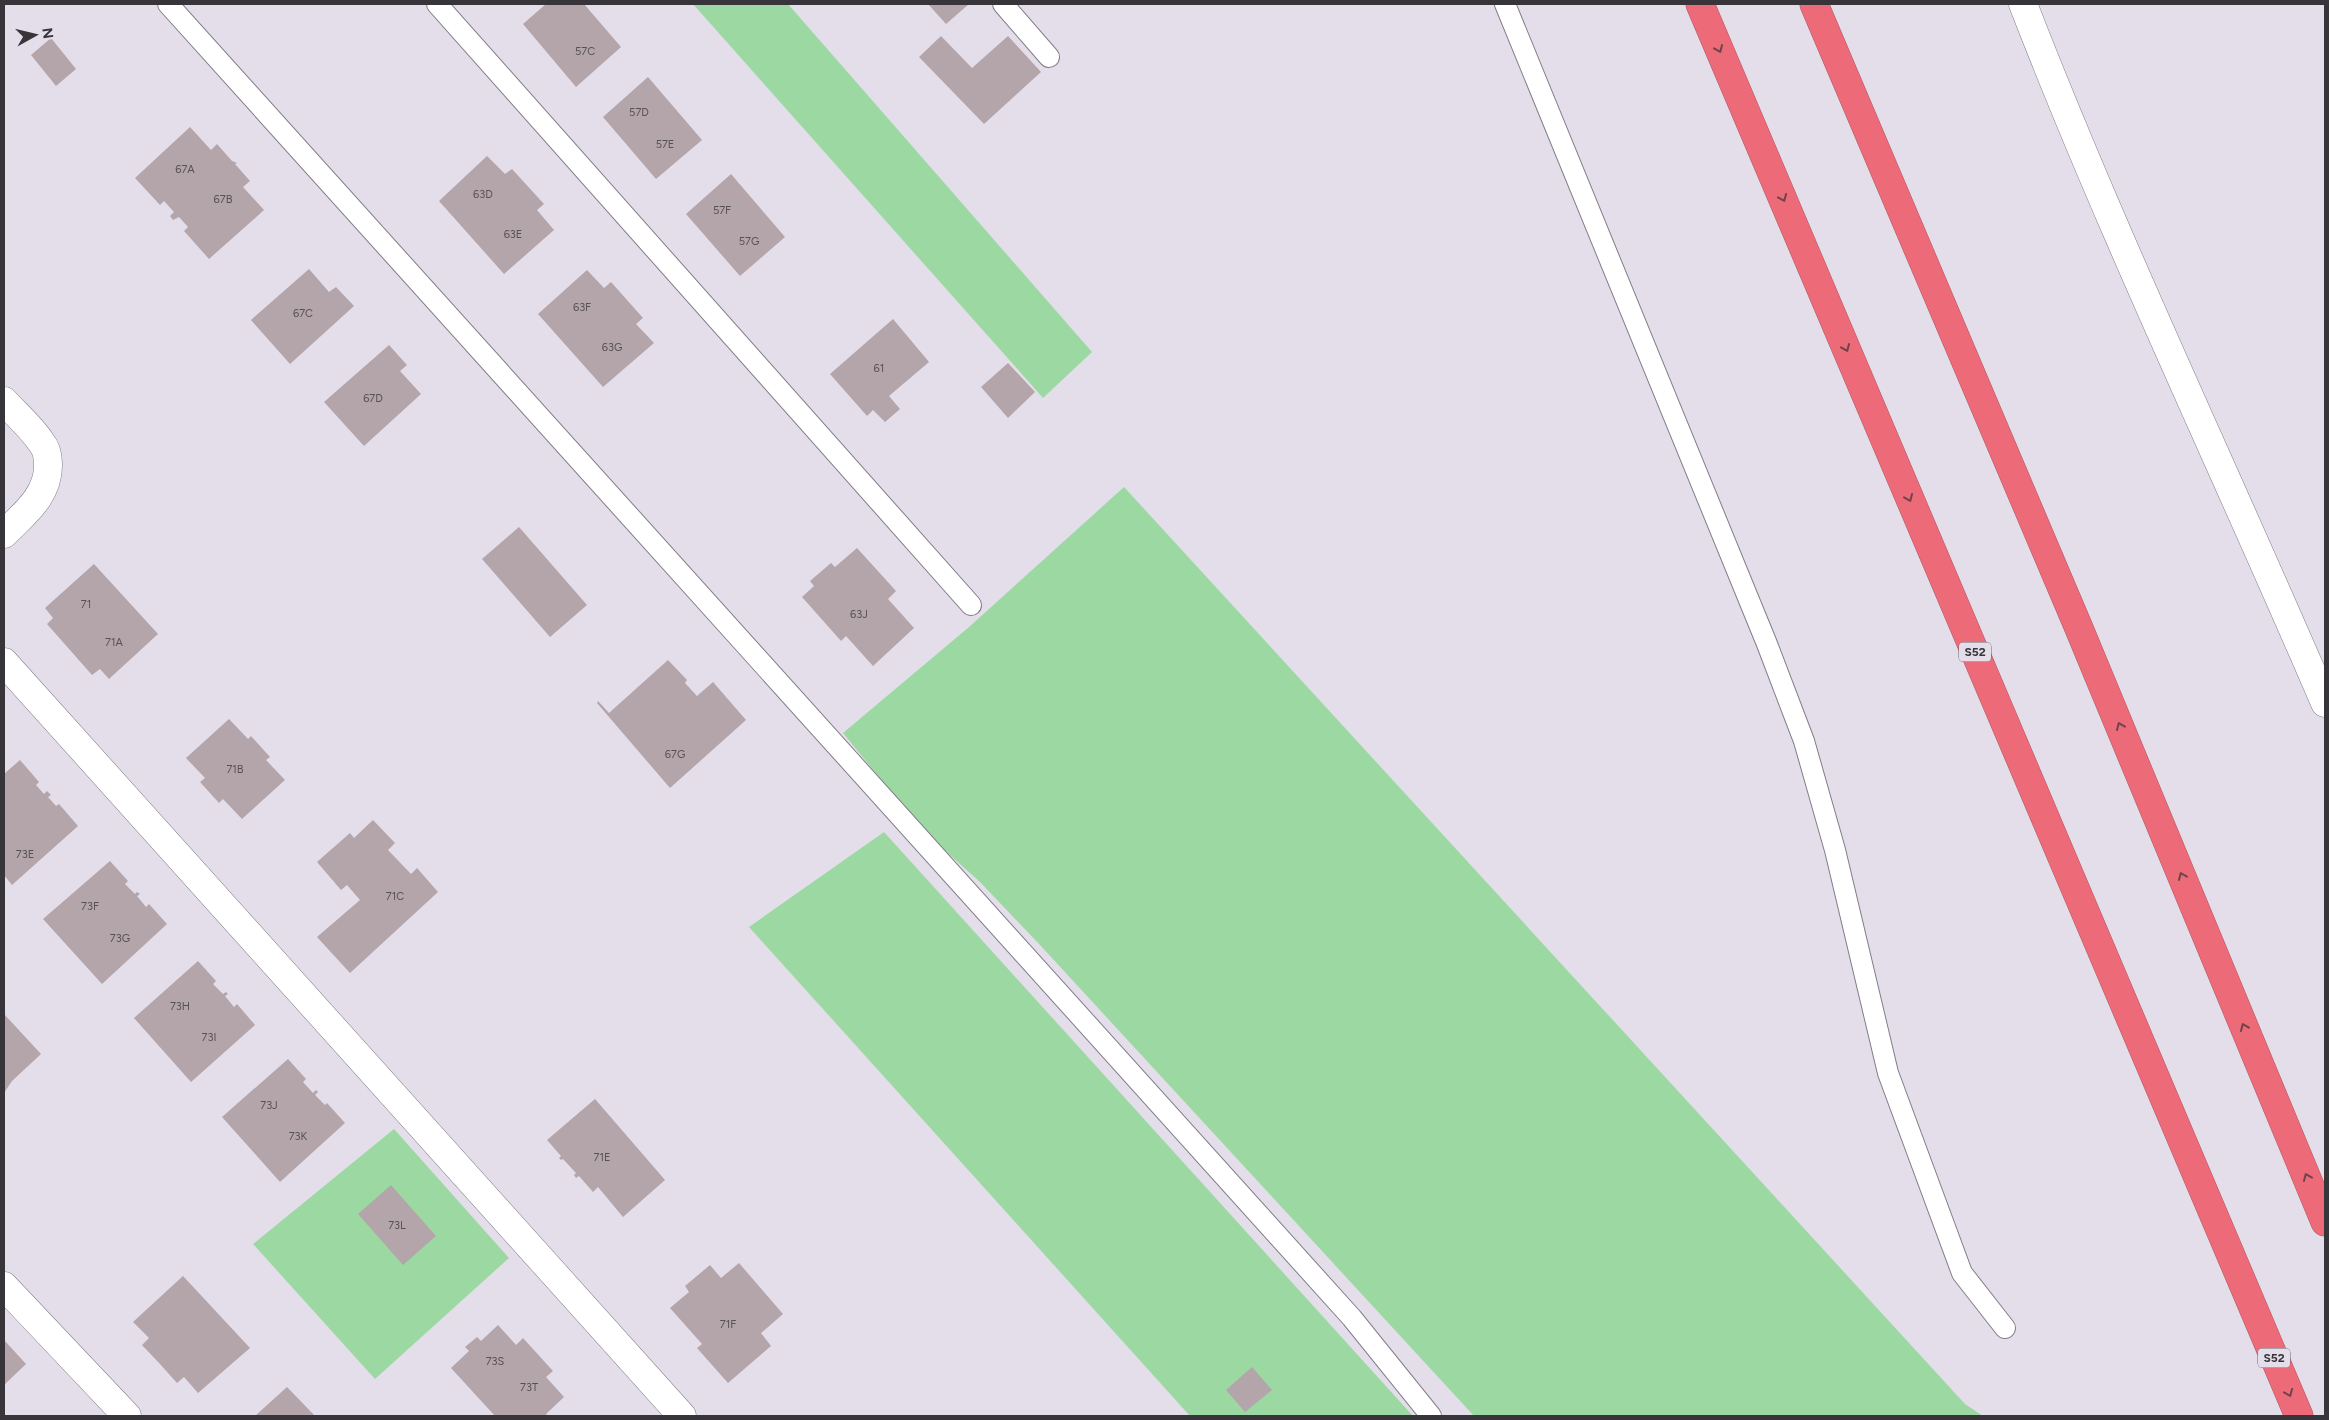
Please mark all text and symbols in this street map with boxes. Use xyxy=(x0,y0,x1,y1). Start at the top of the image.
north arrow xyxy=(10,10,60,60)
text: N xyxy=(38,27,57,40)
one-way arrow xyxy=(1713,44,1724,53)
house number: 57C xyxy=(575,45,595,58)
house number: 57D xyxy=(629,106,649,119)
house number: 57E xyxy=(656,138,674,151)
house number: 67A xyxy=(175,163,195,176)
house number: 63D xyxy=(473,188,493,201)
house number: 67B xyxy=(214,193,233,206)
one-way arrow xyxy=(1776,193,1787,202)
house number: 57F xyxy=(713,204,731,217)
house number: 63E xyxy=(504,228,522,241)
house number: 57G xyxy=(739,235,759,248)
house number: 63F xyxy=(573,301,591,314)
house number: 67C xyxy=(293,307,313,320)
house number: 63G xyxy=(602,341,622,354)
one-way arrow xyxy=(1839,343,1850,352)
house number: 61 xyxy=(874,362,884,375)
house number: 67D xyxy=(363,392,383,405)
one-way arrow xyxy=(1903,493,1914,502)
house number: 71 xyxy=(81,598,91,611)
house number: 63J xyxy=(850,608,868,621)
house number: 71A xyxy=(105,636,123,649)
road number: S52 xyxy=(1959,642,1991,662)
one-way arrow xyxy=(2116,722,2126,731)
house number: 67G xyxy=(665,748,685,761)
house number: 71B xyxy=(226,763,244,776)
house number: 73E xyxy=(16,848,34,861)
one-way arrow xyxy=(2178,872,2189,881)
house number: 71C xyxy=(386,890,404,903)
house number: 73F xyxy=(81,900,99,913)
house number: 73G xyxy=(110,932,130,945)
house number: 73H xyxy=(170,1000,190,1013)
one-way arrow xyxy=(2240,1023,2250,1031)
house number: 73I xyxy=(202,1031,216,1044)
house number: 73J xyxy=(260,1099,278,1112)
house number: 73K xyxy=(289,1130,308,1143)
house number: 71E xyxy=(594,1151,610,1164)
one-way arrow xyxy=(2302,1173,2313,1182)
house number: 73L xyxy=(388,1219,406,1232)
house number: 71F xyxy=(720,1318,736,1331)
road number: S52 xyxy=(2258,1349,2290,1368)
house number: 73S xyxy=(486,1355,505,1368)
house number: 73T xyxy=(520,1381,538,1394)
one-way arrow xyxy=(2283,1388,2293,1397)

